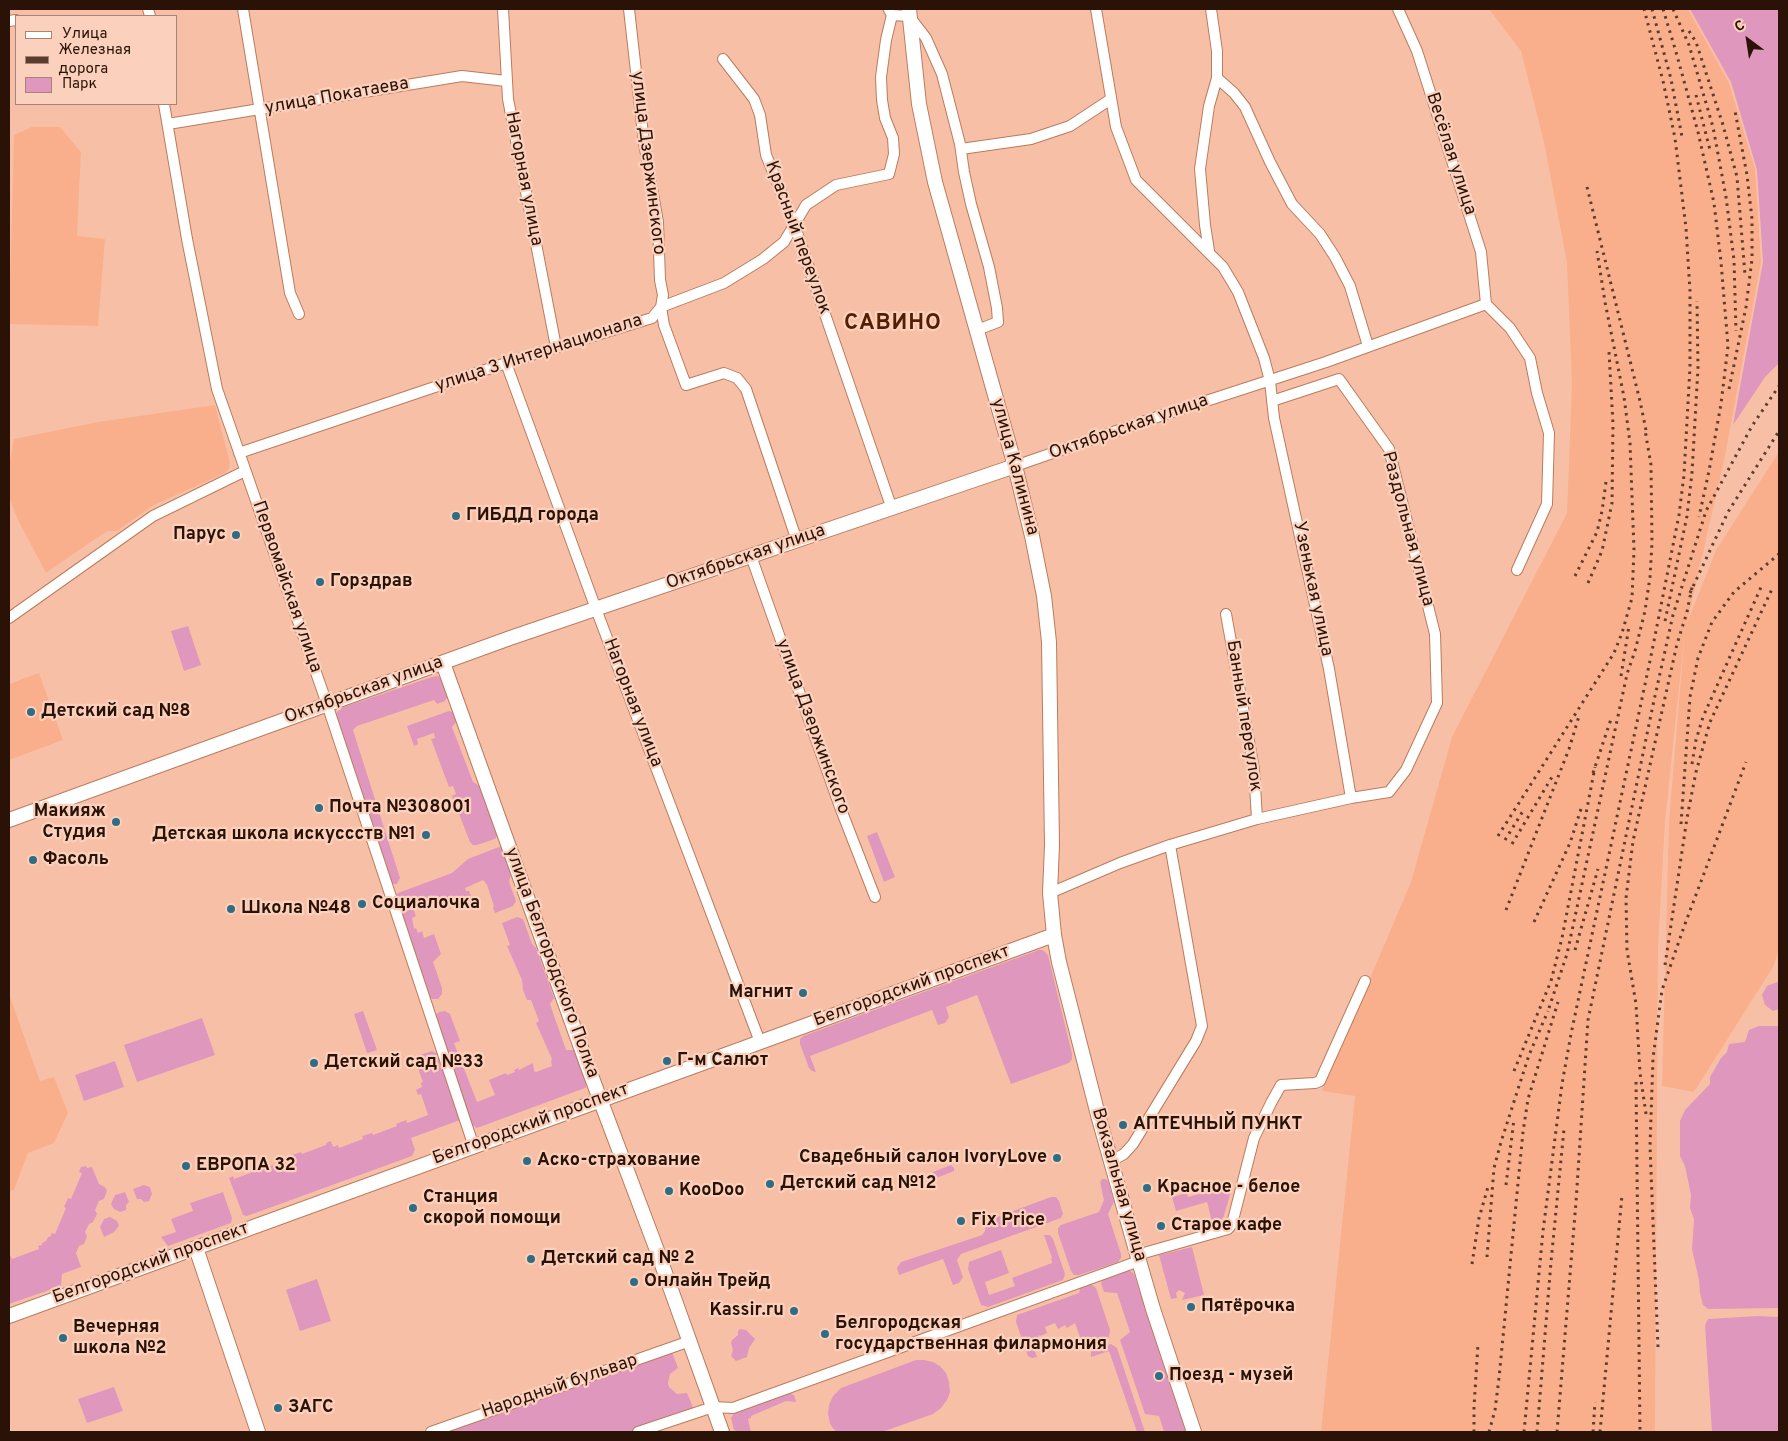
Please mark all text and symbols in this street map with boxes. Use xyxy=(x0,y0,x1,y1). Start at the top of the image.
legend xyxy=(15,15,178,105)
north arrow xyxy=(1723,15,1773,65)
text: С xyxy=(1732,17,1748,36)
text: Улица xyxy=(62,25,107,44)
text: Железная дорога xyxy=(59,41,131,79)
street label: улица Дзержинского xyxy=(625,70,669,256)
street label: улица Покатаева xyxy=(263,74,411,120)
text: Парк xyxy=(62,75,97,94)
street label: Весёлая улица xyxy=(1420,90,1480,218)
street label: Нагорная улица xyxy=(499,110,547,248)
street label: Красный переулок xyxy=(759,158,835,318)
street label: улица 3 Интернационала xyxy=(433,310,645,398)
district label: САВИНО xyxy=(843,312,943,338)
street label: Октябрьская улица xyxy=(1047,391,1211,465)
street label: улица Калинина xyxy=(985,396,1043,538)
street label: Раздольная улица xyxy=(1376,449,1438,609)
street label: Первомайская улица xyxy=(246,498,326,676)
place label: ГИБДД города xyxy=(466,505,599,527)
marker: ГИБДД города xyxy=(450,510,462,522)
street label: Узенькая улица xyxy=(1287,520,1337,658)
street label: Октябрьская улица xyxy=(664,521,828,595)
place label: Парус xyxy=(173,524,226,546)
marker: Парус xyxy=(230,529,242,541)
place label: Горздрав xyxy=(330,571,413,593)
marker: Горздрав xyxy=(314,576,326,588)
street label: Нагорная улица xyxy=(598,636,666,770)
street label: улица Дзержинского xyxy=(770,636,854,818)
street label: Банный переулок xyxy=(1220,639,1266,793)
street label: Октябрьская улица xyxy=(282,652,446,730)
place label: Детский сад №8 xyxy=(41,701,191,723)
marker: Детский сад №8 xyxy=(25,706,37,718)
place label: Почта №308001 xyxy=(329,797,471,819)
place label: Макияж Студия xyxy=(34,801,106,844)
marker: Почта №308001 xyxy=(313,802,325,814)
marker: Макияж Студия xyxy=(110,816,122,828)
place label: Детская школа искуссств №1 xyxy=(152,824,416,846)
marker: Детская школа искуссств №1 xyxy=(420,829,432,841)
street label: улица Белгородского Полка xyxy=(499,845,603,1081)
place label: Фасоль xyxy=(43,849,109,871)
marker: Фасоль xyxy=(27,854,39,866)
place label: Социалочка xyxy=(372,893,480,915)
place label: Школа №48 xyxy=(241,898,351,920)
marker: Социалочка xyxy=(356,898,368,910)
marker: Школа №48 xyxy=(225,903,237,915)
street label: Белгородский проспект xyxy=(811,941,1013,1033)
place label: Магнит xyxy=(729,982,793,1004)
marker: Магнит xyxy=(797,987,809,999)
place label: Г-м Салют xyxy=(677,1050,768,1072)
place label: Детский сад №33 xyxy=(324,1052,484,1074)
marker: Г-м Салют xyxy=(661,1055,673,1067)
marker: Детский сад №33 xyxy=(308,1057,320,1069)
street label: Белгородский проспект xyxy=(430,1079,632,1171)
street label: Вокзальная улица xyxy=(1086,1106,1150,1264)
place label: АПТЕЧНЫЙ ПУНКТ xyxy=(1133,1114,1302,1136)
marker: АПТЕЧНЫЙ ПУНКТ xyxy=(1117,1119,1129,1131)
place label: Свадебный салон IvoryLove xyxy=(799,1147,1047,1169)
place label: Аско-страхование xyxy=(537,1150,700,1172)
marker: Свадебный салон IvoryLove xyxy=(1051,1152,1063,1164)
place label: ЕВРОПА 32 xyxy=(196,1155,296,1177)
marker: Аско-страхование xyxy=(521,1155,533,1167)
marker: ЕВРОПА 32 xyxy=(180,1160,192,1172)
place label: Детский сад №12 xyxy=(780,1173,936,1195)
place label: Красное - белое xyxy=(1157,1177,1300,1199)
marker: Детский сад №12 xyxy=(764,1178,776,1190)
place label: KooDoo xyxy=(679,1180,745,1202)
marker: Красное - белое xyxy=(1141,1182,1153,1194)
marker: KooDoo xyxy=(663,1185,675,1197)
place label: Станция скорой помощи xyxy=(423,1187,561,1230)
marker: Станция скорой помощи xyxy=(407,1202,419,1214)
place label: Fix Price xyxy=(971,1210,1045,1232)
marker: Fix Price xyxy=(955,1215,967,1227)
place label: Старое кафе xyxy=(1171,1215,1282,1237)
street label: Белгородский проспект xyxy=(50,1218,252,1310)
marker: Старое кафе xyxy=(1155,1220,1167,1232)
place label: Детский сад № 2 xyxy=(541,1248,695,1270)
marker: Детский сад № 2 xyxy=(525,1253,537,1265)
place label: Онлайн Трейд xyxy=(644,1271,771,1293)
marker: Онлайн Трейд xyxy=(628,1276,640,1288)
place label: Пятёрочка xyxy=(1201,1296,1295,1318)
place label: Kassir.ru xyxy=(709,1300,784,1322)
marker: Пятёрочка xyxy=(1185,1301,1197,1313)
marker: Kassir.ru xyxy=(788,1305,800,1317)
place label: Белгородская государственная филармония xyxy=(835,1313,1107,1356)
place label: Вечерняя школа №2 xyxy=(73,1317,167,1360)
marker: Белгородская государственная филармония xyxy=(819,1328,831,1340)
marker: Вечерняя школа №2 xyxy=(57,1332,69,1344)
street label: Народный бульвар xyxy=(479,1350,641,1424)
place label: Поезд - музей xyxy=(1169,1365,1293,1387)
marker: Поезд - музей xyxy=(1153,1370,1165,1382)
place label: ЗАГС xyxy=(288,1397,334,1419)
marker: ЗАГС xyxy=(272,1402,284,1414)

